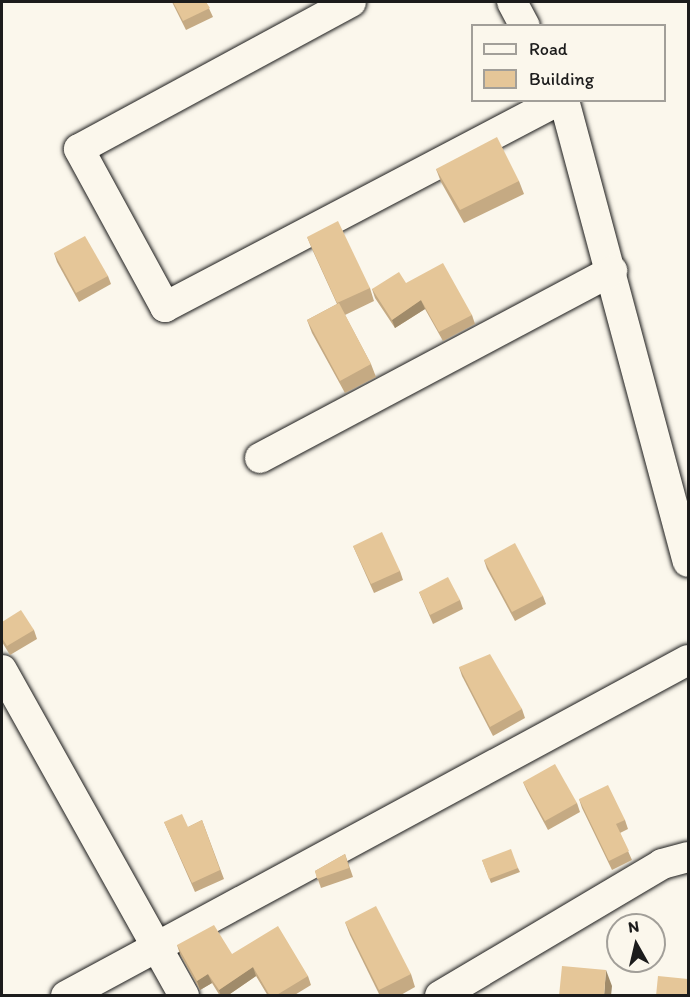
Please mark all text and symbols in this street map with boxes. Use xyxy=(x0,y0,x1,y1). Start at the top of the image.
legend xyxy=(471,24,666,102)
text: Road xyxy=(529,38,568,60)
text: Building xyxy=(529,68,594,90)
north arrow xyxy=(606,913,666,973)
text: N xyxy=(627,917,640,937)

